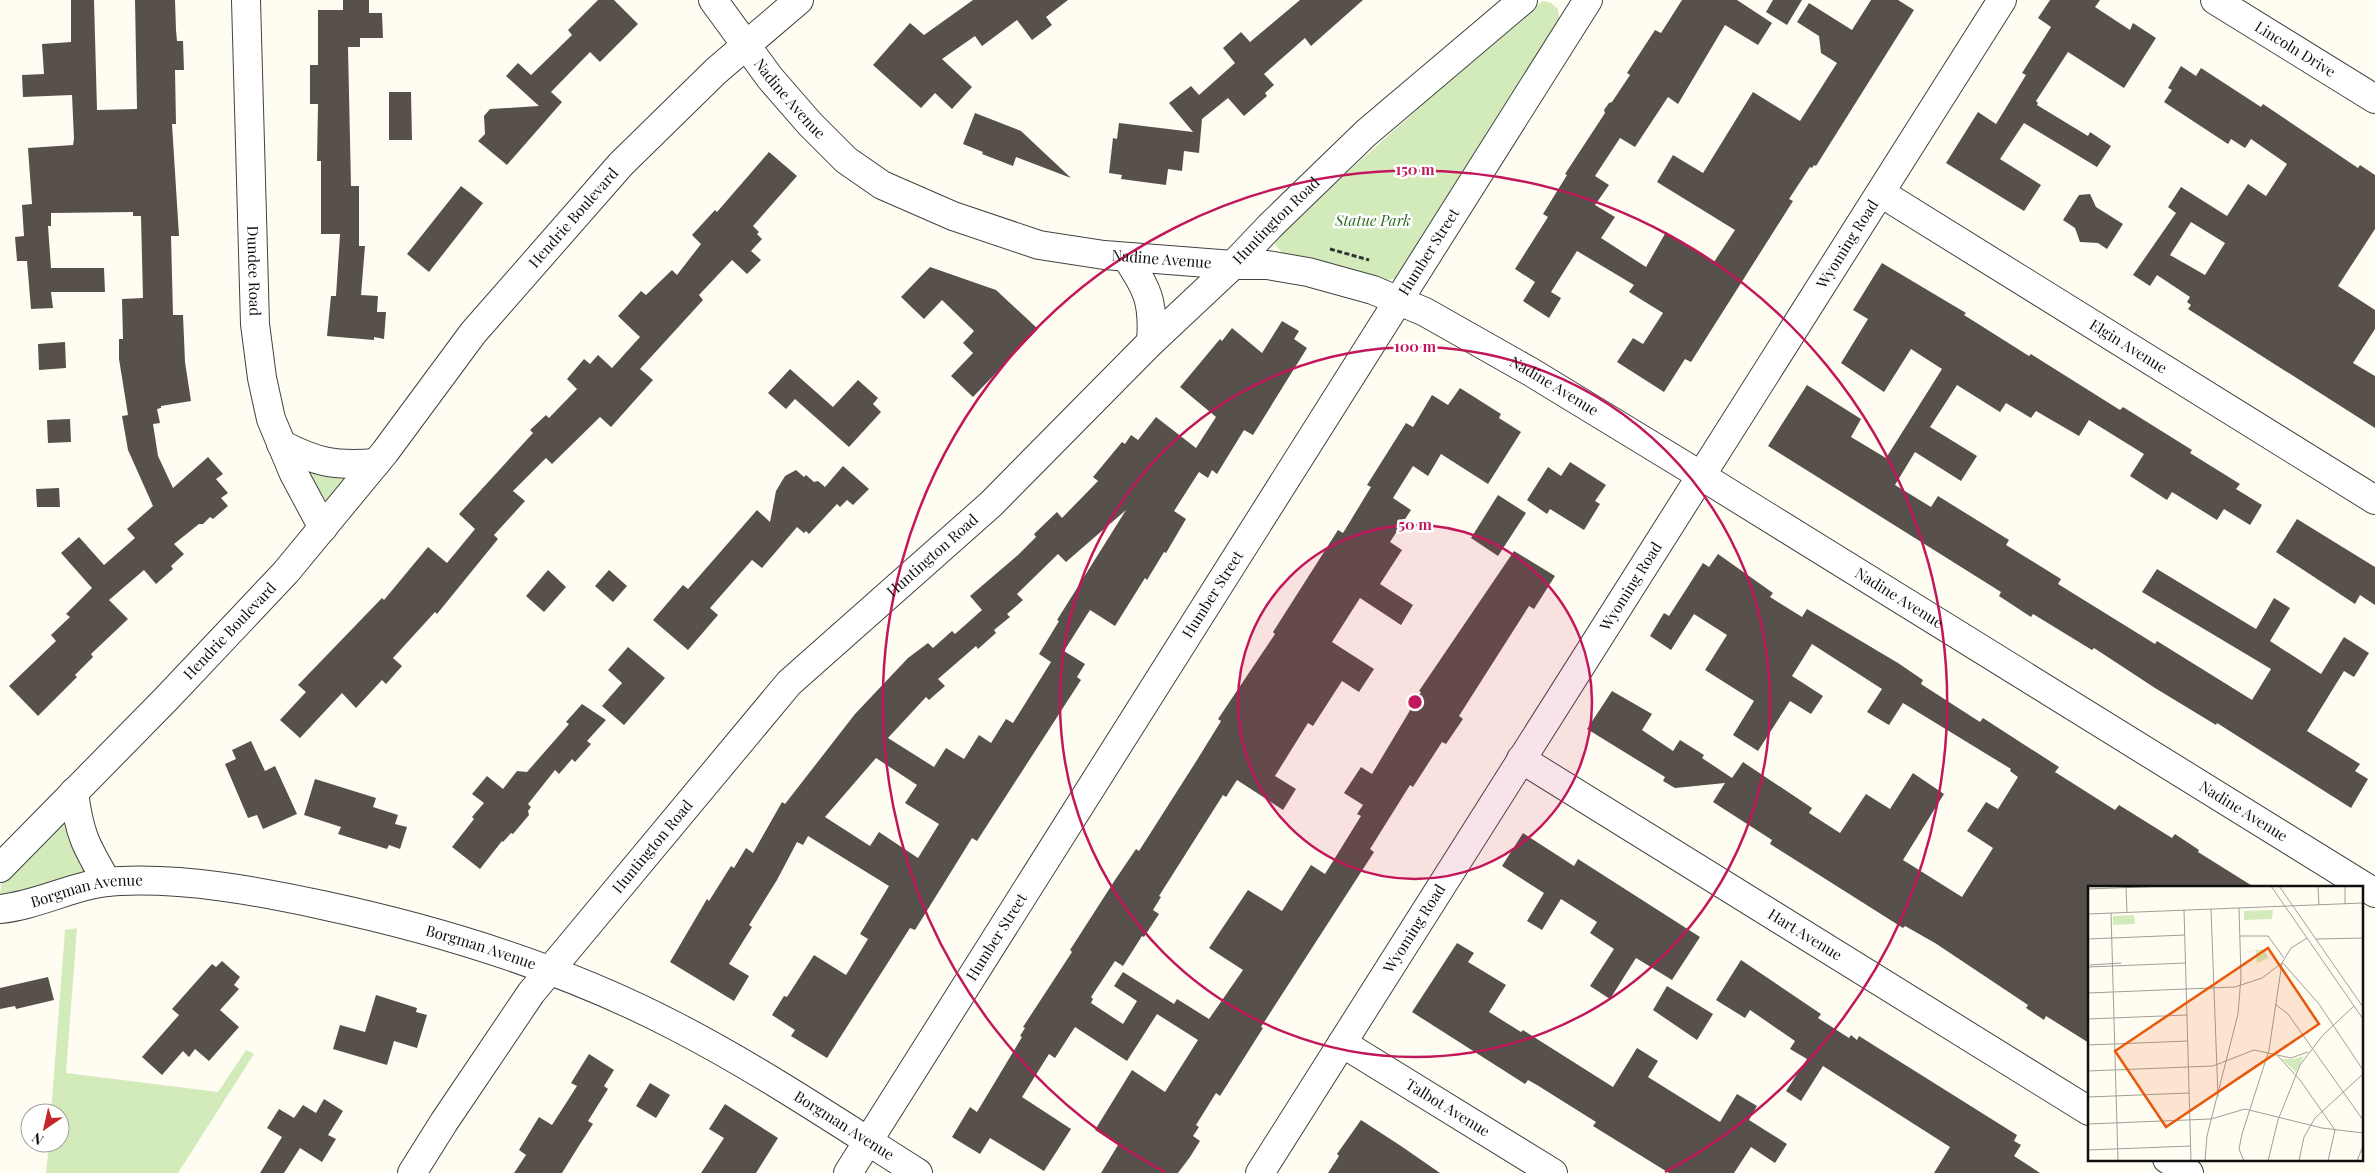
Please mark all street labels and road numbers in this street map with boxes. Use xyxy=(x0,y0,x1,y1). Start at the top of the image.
street label: Lincoln Drive xyxy=(2251,16,2340,81)
street label: Nadine Avenue xyxy=(750,54,830,143)
street label: Hendrie Boulevard xyxy=(524,163,622,272)
street label: Huntington Road xyxy=(1228,172,1324,268)
street label: Wyoming Road xyxy=(1811,195,1882,293)
street label: Humber Street xyxy=(1393,203,1464,299)
street label: Dundee Road xyxy=(243,225,266,317)
street label: Nadine Avenue xyxy=(1111,245,1212,272)
street label: Elgin Avenue xyxy=(2086,314,2171,377)
street label: Nadine Avenue xyxy=(1506,351,1603,420)
street label: Huntington Road xyxy=(882,509,982,601)
street label: Wyoming Road xyxy=(1594,538,1666,635)
street label: Humber Street xyxy=(1177,546,1248,641)
street label: Nadine Avenue xyxy=(1852,563,1947,632)
street label: Hendrie Boulevard xyxy=(178,578,280,684)
street label: Nadine Avenue xyxy=(2196,776,2292,846)
street label: Huntington Road xyxy=(607,795,697,897)
street label: Borgman Avenue xyxy=(28,870,143,912)
street label: Wyoming Road xyxy=(1378,880,1449,977)
street label: Humber Street xyxy=(961,888,1031,984)
street label: Hart Avenue xyxy=(1765,904,1846,965)
street label: Borgman Avenue xyxy=(424,920,539,974)
street label: Talbot Avenue xyxy=(1402,1074,1494,1141)
street label: Borgman Avenue xyxy=(791,1086,898,1164)

